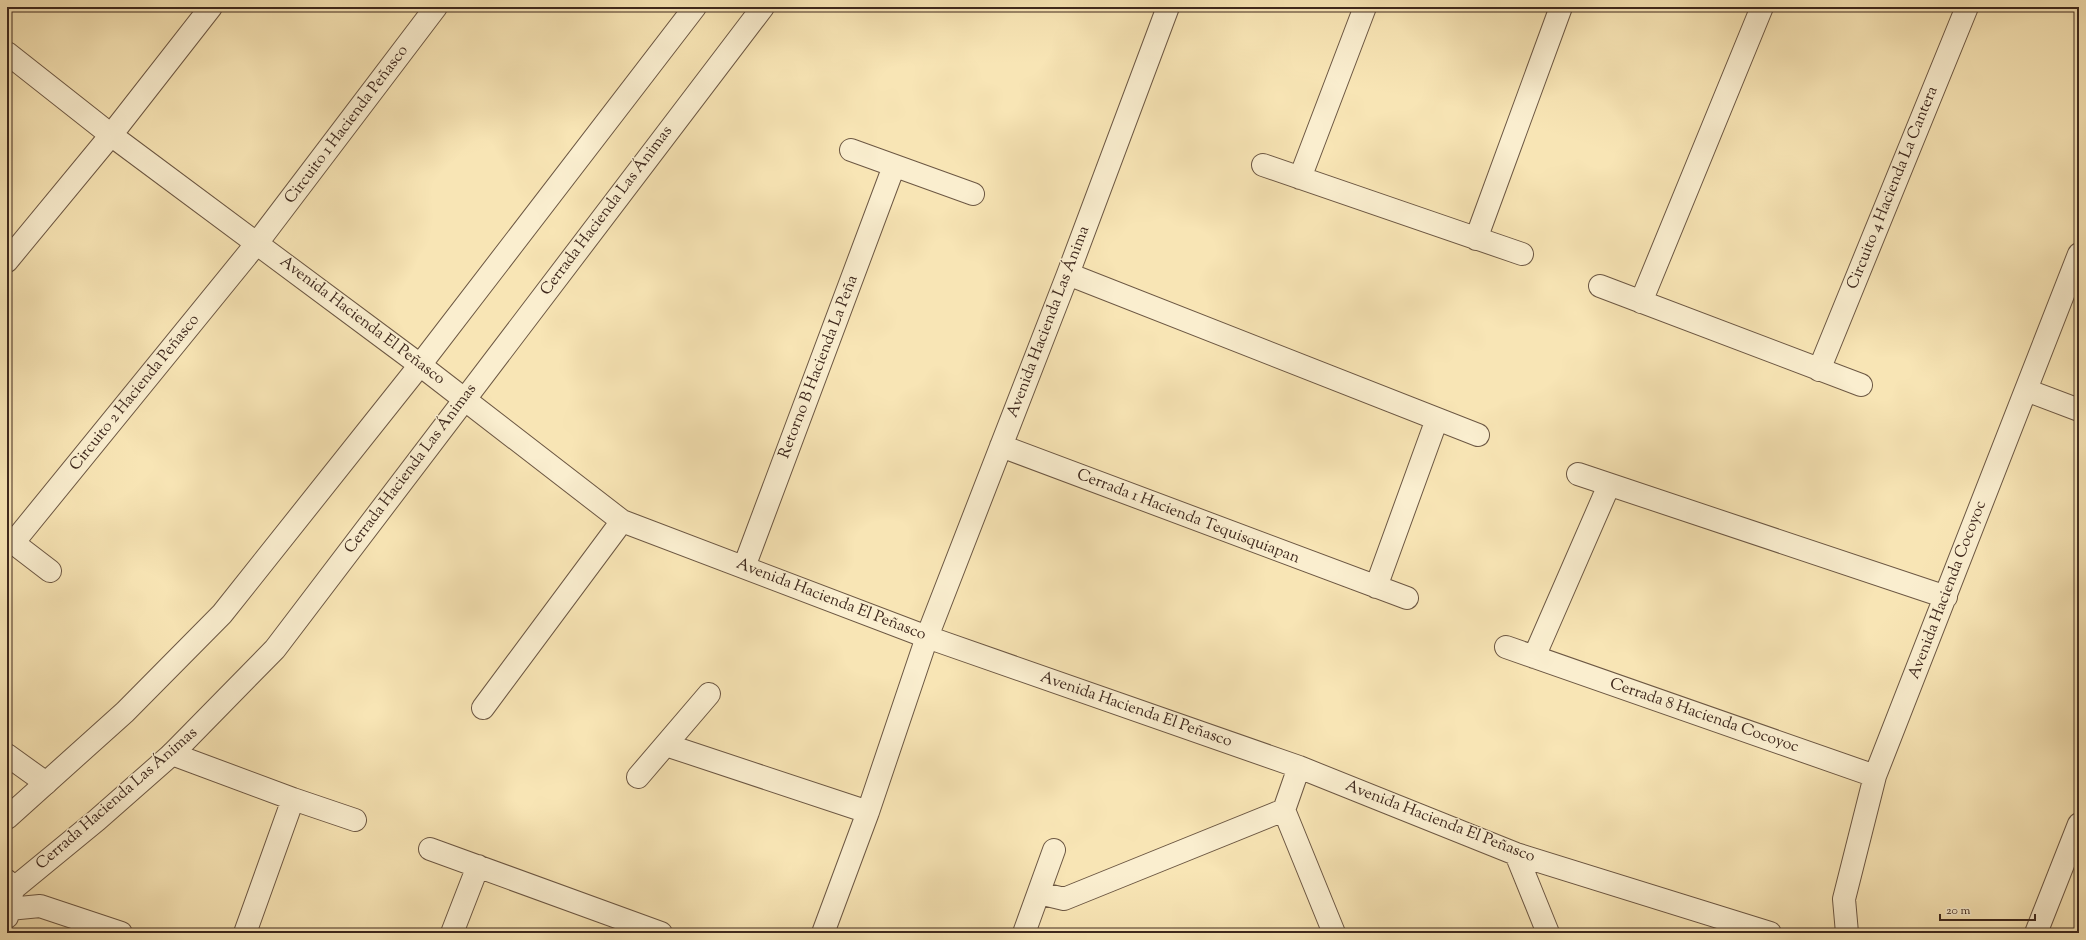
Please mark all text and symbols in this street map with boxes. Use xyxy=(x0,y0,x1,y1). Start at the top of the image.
street label: Circuito 1 Hacienda Peñasco xyxy=(280,41,415,209)
street label: Circuito 4 Hacienda La Cantera xyxy=(1842,82,1945,293)
street label: Cerrada Hacienda Las Ánimas xyxy=(535,121,679,301)
street label: Avenida Hacienda Las Ánima xyxy=(1002,222,1096,421)
street label: Avenida Hacienda El Peñasco xyxy=(275,251,450,391)
street label: Retorno B Hacienda La Peña xyxy=(773,271,865,462)
street label: Circuito 2 Hacienda Peñasco xyxy=(65,310,206,476)
street label: Cerrada Hacienda Las Ánimas xyxy=(339,379,483,559)
street label: Cerrada 1 Hacienda Tequisquiapan xyxy=(1073,464,1303,570)
street label: Avenida Hacienda Cocoyoc xyxy=(1903,497,1993,683)
street label: Avenida Hacienda El Peñasco xyxy=(733,553,930,647)
street label: Avenida Hacienda El Peñasco xyxy=(1037,666,1235,754)
street label: Cerrada 8 Hacienda Cocoyoc xyxy=(1606,673,1802,759)
street label: Cerrada Hacienda Las Ánimas xyxy=(31,722,203,876)
street label: Avenida Hacienda El Peñasco xyxy=(1342,775,1539,869)
scale bar xyxy=(1940,896,2035,922)
text: 20 m xyxy=(1946,902,1971,920)

